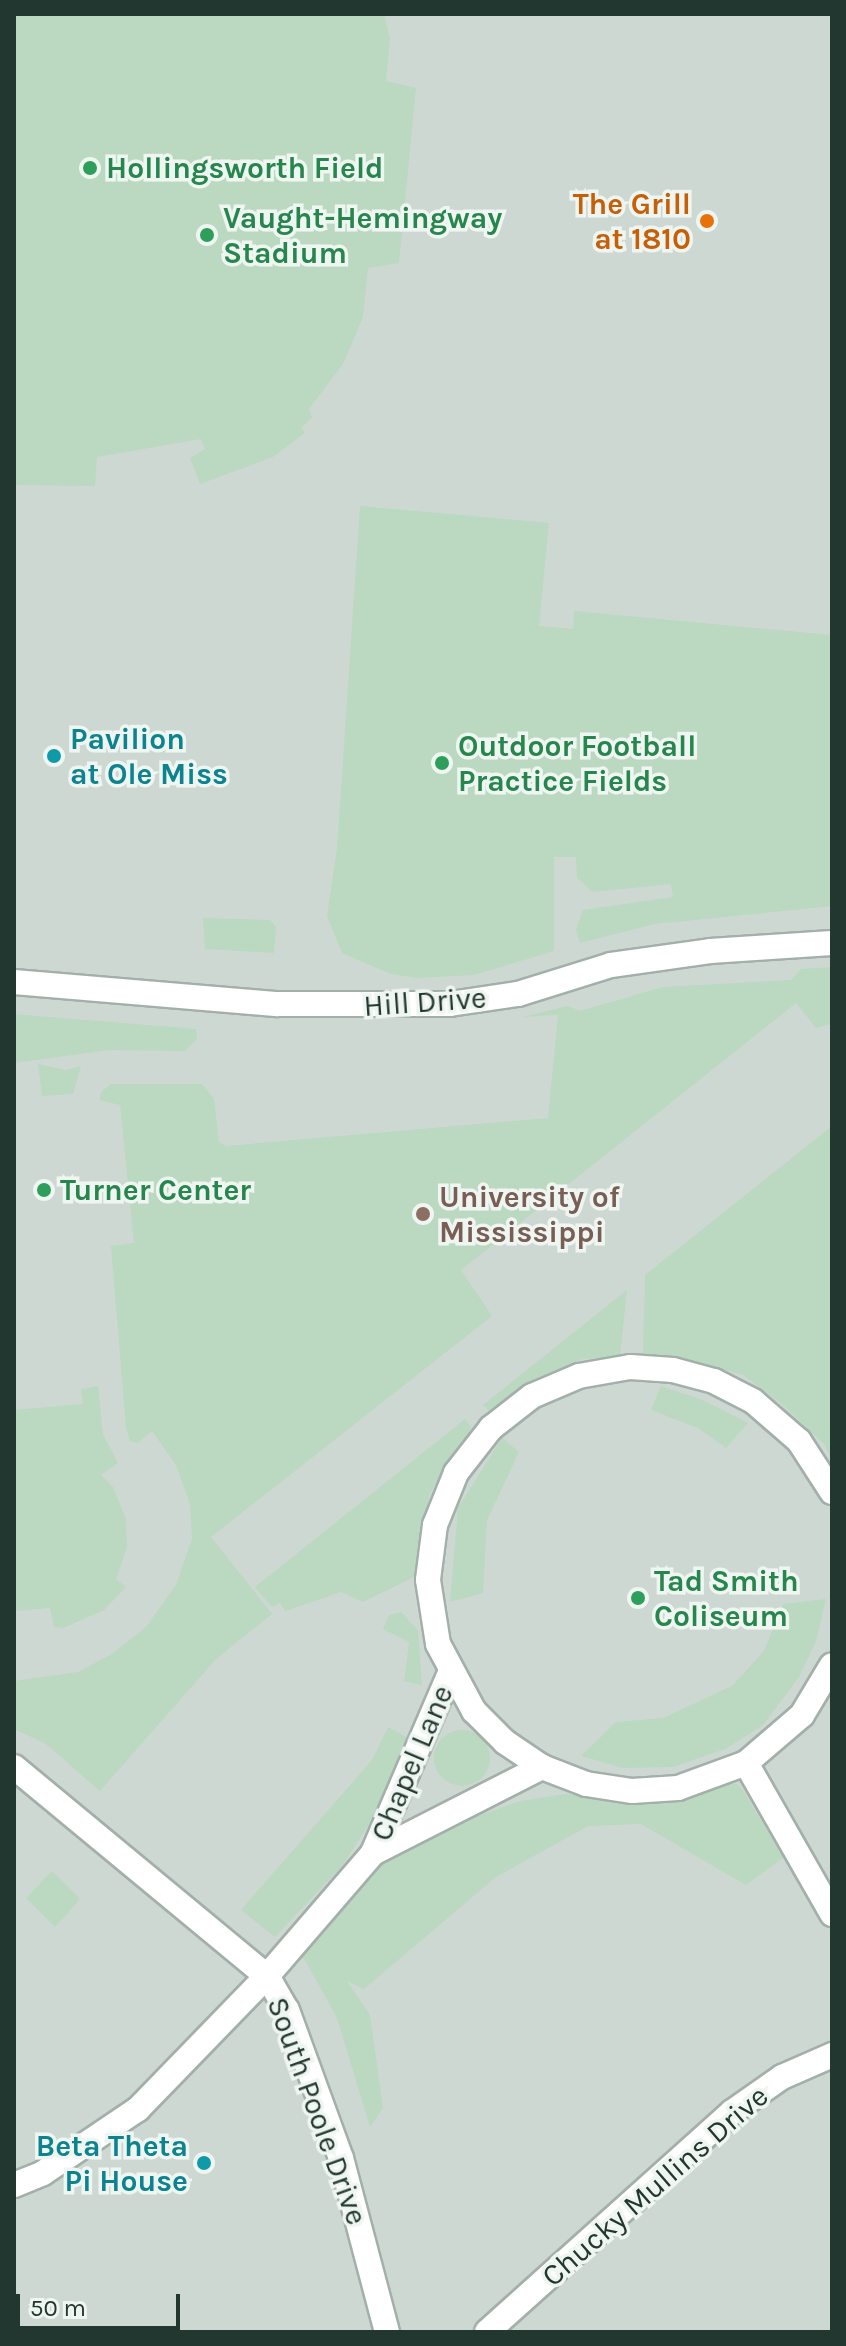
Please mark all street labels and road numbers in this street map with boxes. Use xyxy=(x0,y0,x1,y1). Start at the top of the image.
street label: Hill Drive xyxy=(362,980,488,1024)
street label: Chapel Lane xyxy=(363,1680,461,1846)
street label: South Poole Drive xyxy=(259,1992,375,2230)
street label: Chucky Mullins Drive xyxy=(535,2078,775,2294)

